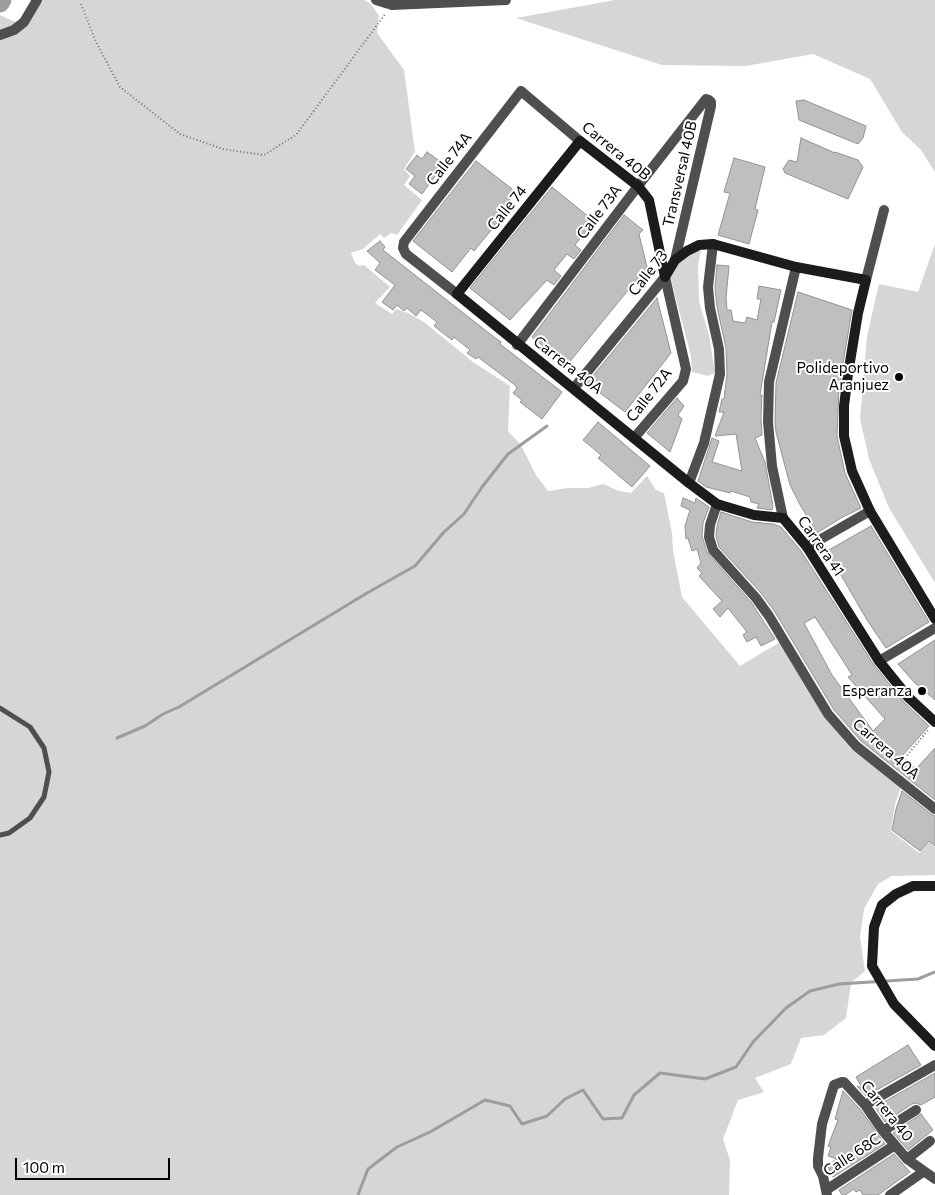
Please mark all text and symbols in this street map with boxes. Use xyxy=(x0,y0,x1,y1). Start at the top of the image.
street label: Carrera 40B xyxy=(578,118,654,184)
street label: Transversal 40B xyxy=(659,119,701,229)
street label: Calle 74A xyxy=(423,129,475,189)
street label: Calle 73A xyxy=(573,181,625,243)
street label: Calle 74 xyxy=(483,182,531,234)
street label: Calle 73 xyxy=(625,247,671,299)
street label: Carrera 40A xyxy=(530,332,606,398)
place label: Polideportivo Aranjuez xyxy=(796,359,889,394)
street label: Calle 72A xyxy=(622,365,676,425)
marker: Polideportivo Aranjuez xyxy=(893,371,905,383)
street label: Carrera 41 xyxy=(794,512,848,580)
place label: Esperanza xyxy=(842,682,912,700)
marker: Esperanza xyxy=(916,685,928,697)
street label: Carrera 40A xyxy=(849,715,923,783)
street label: Carrera 40 xyxy=(857,1077,917,1145)
street label: Calle 68C xyxy=(820,1130,884,1180)
scale bar xyxy=(18,1148,172,1180)
text: 100 m xyxy=(23,1158,65,1176)

